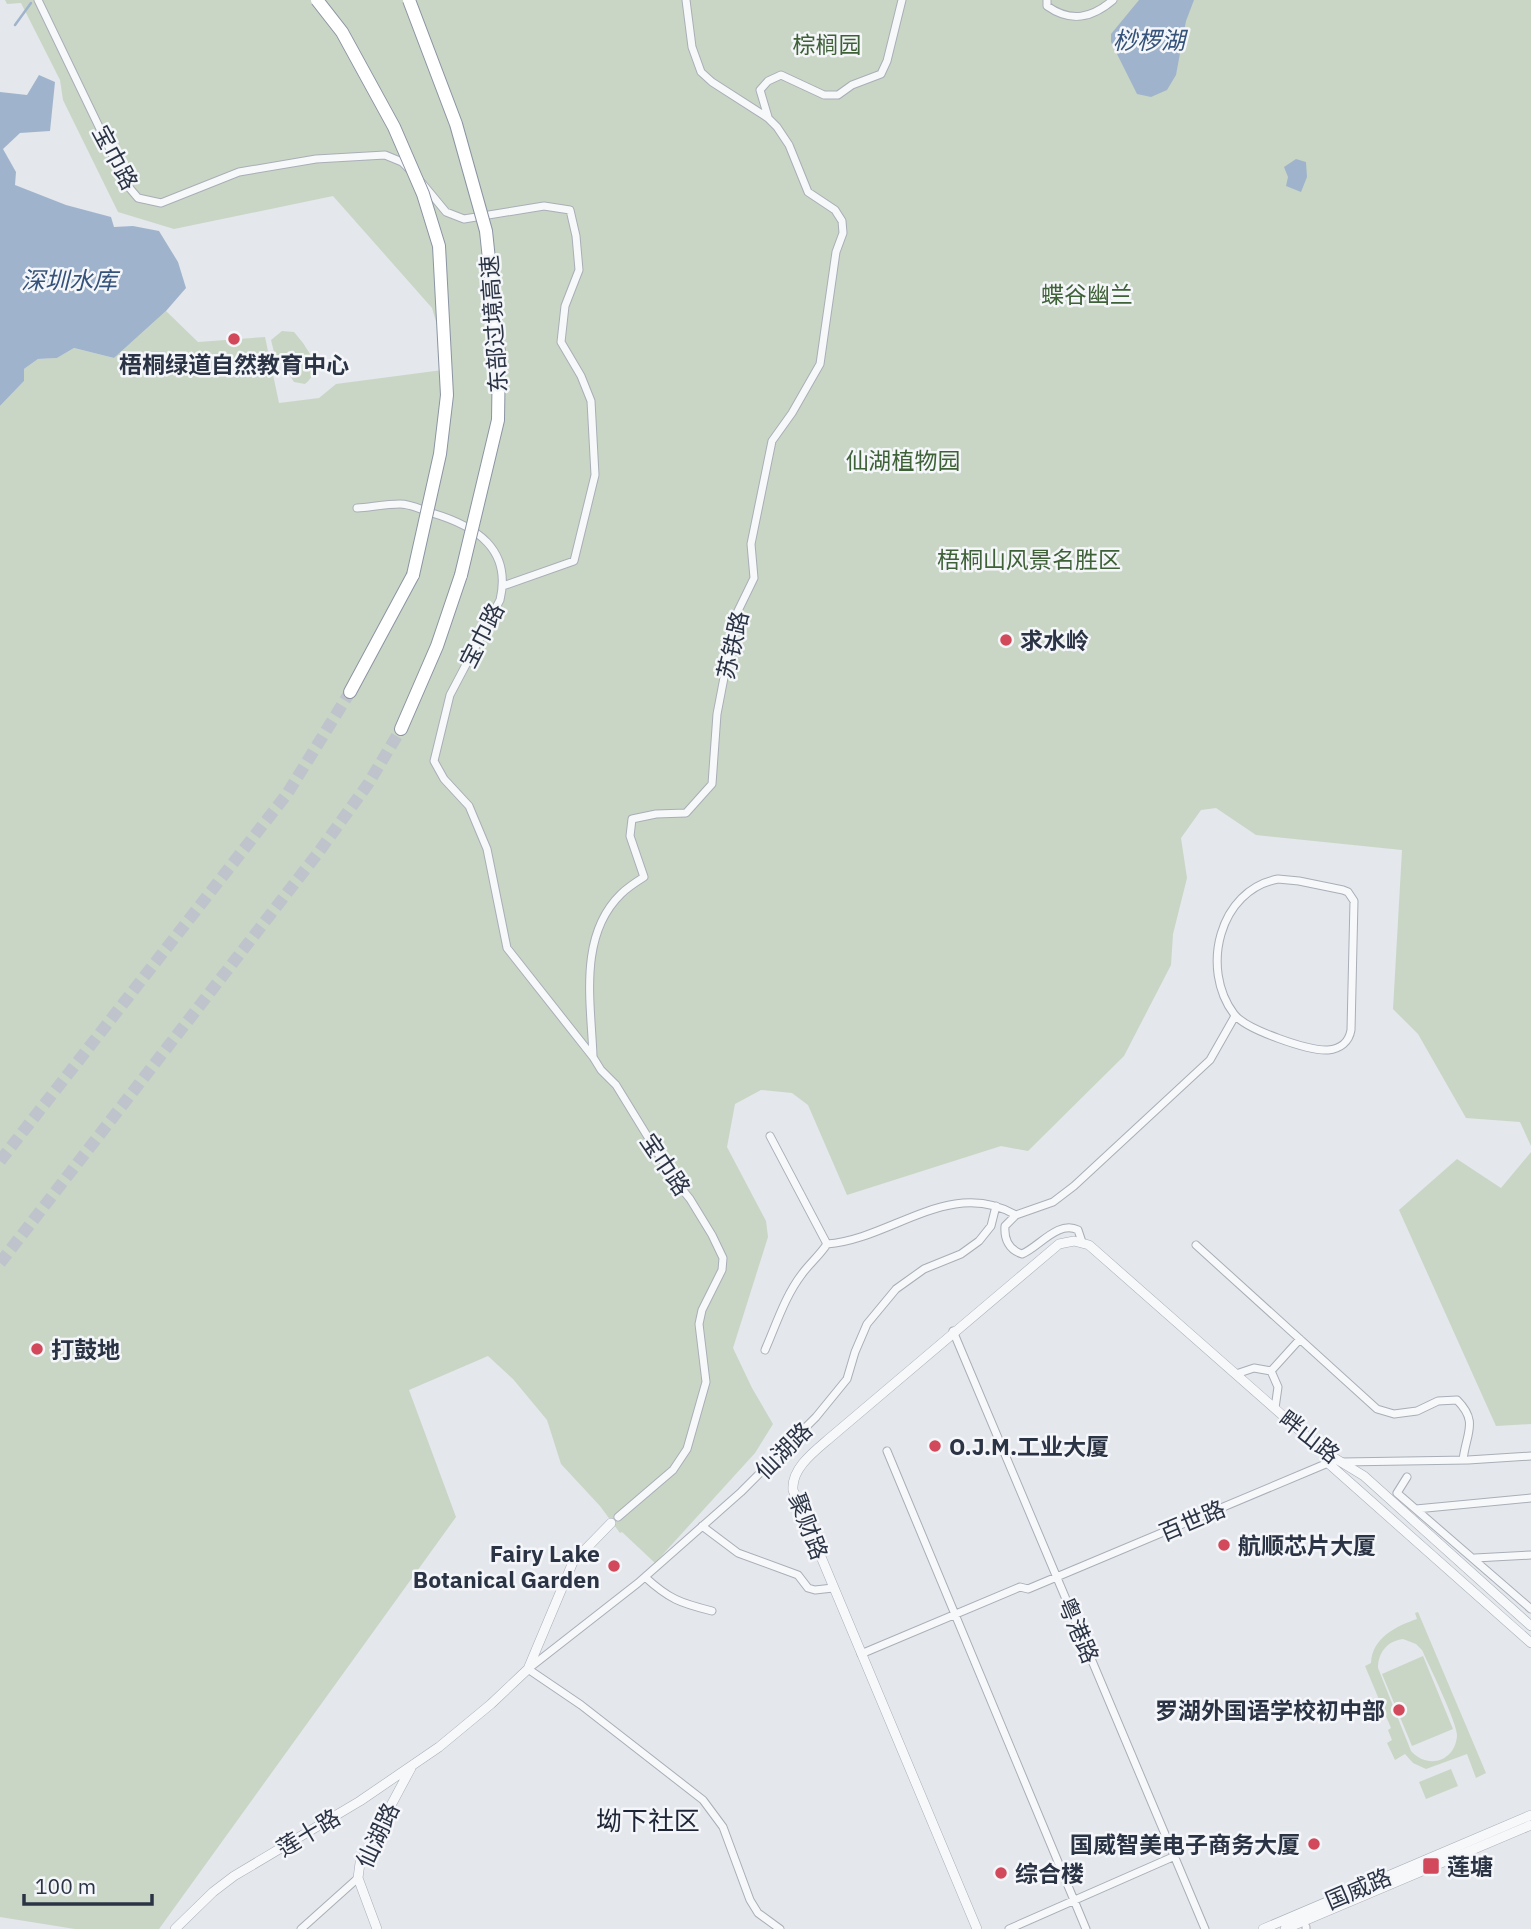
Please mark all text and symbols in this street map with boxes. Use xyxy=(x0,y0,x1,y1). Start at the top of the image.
water label: 桫椤湖 xyxy=(1113,24,1189,56)
park label: 棕榈园 xyxy=(793,29,862,59)
street label: 宝巾路 xyxy=(87,119,145,195)
street label: 东部过境高速 xyxy=(473,254,513,394)
water label: 深圳水库 xyxy=(21,264,121,296)
park label: 蝶谷幽兰 xyxy=(1041,279,1133,309)
marker: 梧桐绿道自然教育中心 xyxy=(226,331,242,347)
place label: 梧桐绿道自然教育中心 xyxy=(119,349,349,379)
park label: 仙湖植物园 xyxy=(846,445,961,475)
park label: 梧桐山风景名胜区 xyxy=(937,544,1121,574)
street label: 宝巾路 xyxy=(452,597,510,673)
street label: 苏铁路 xyxy=(710,608,754,682)
place label: 求水岭 xyxy=(1020,625,1089,655)
marker: 求水岭 xyxy=(998,632,1014,648)
street label: 宝巾路 xyxy=(634,1127,698,1201)
place label: 打鼓地 xyxy=(51,1334,120,1364)
marker: 打鼓地 xyxy=(29,1341,45,1357)
street label: 畔山路 xyxy=(1274,1403,1346,1469)
street label: 仙湖路 xyxy=(748,1415,818,1485)
place label: O.J.M.工业大厦 xyxy=(949,1431,1109,1461)
marker: O.J.M.工业大厦 xyxy=(927,1438,943,1454)
street label: 聚财路 xyxy=(783,1488,835,1564)
street label: 百世路 xyxy=(1154,1493,1230,1547)
place label: 航顺芯片大厦 xyxy=(1238,1530,1376,1560)
marker: 航顺芯片大厦 xyxy=(1216,1537,1232,1553)
place label: Fairy Lake Botanical Garden xyxy=(413,1538,600,1594)
marker: Fairy Lake Botanical Garden xyxy=(606,1558,622,1574)
street label: 粤港路 xyxy=(1052,1592,1106,1668)
place label: 罗湖外国语学校初中部 xyxy=(1155,1695,1385,1725)
marker: 罗湖外国语学校初中部 xyxy=(1391,1702,1407,1718)
street label: 仙湖路 xyxy=(349,1797,405,1873)
street label: 莲十路 xyxy=(271,1801,345,1863)
district label: 坳下社区 xyxy=(596,1803,700,1837)
place label: 国威智美电子商务大厦 xyxy=(1070,1829,1300,1859)
marker: 国威智美电子商务大厦 xyxy=(1306,1836,1322,1852)
place label: 莲塘 xyxy=(1447,1851,1493,1881)
marker: 莲塘 xyxy=(1421,1856,1441,1876)
place label: 综合楼 xyxy=(1015,1858,1084,1888)
street label: 国威路 xyxy=(1320,1861,1396,1915)
scale bar xyxy=(24,1862,152,1906)
marker: 综合楼 xyxy=(993,1865,1009,1881)
text: 100 m xyxy=(35,1872,96,1900)

